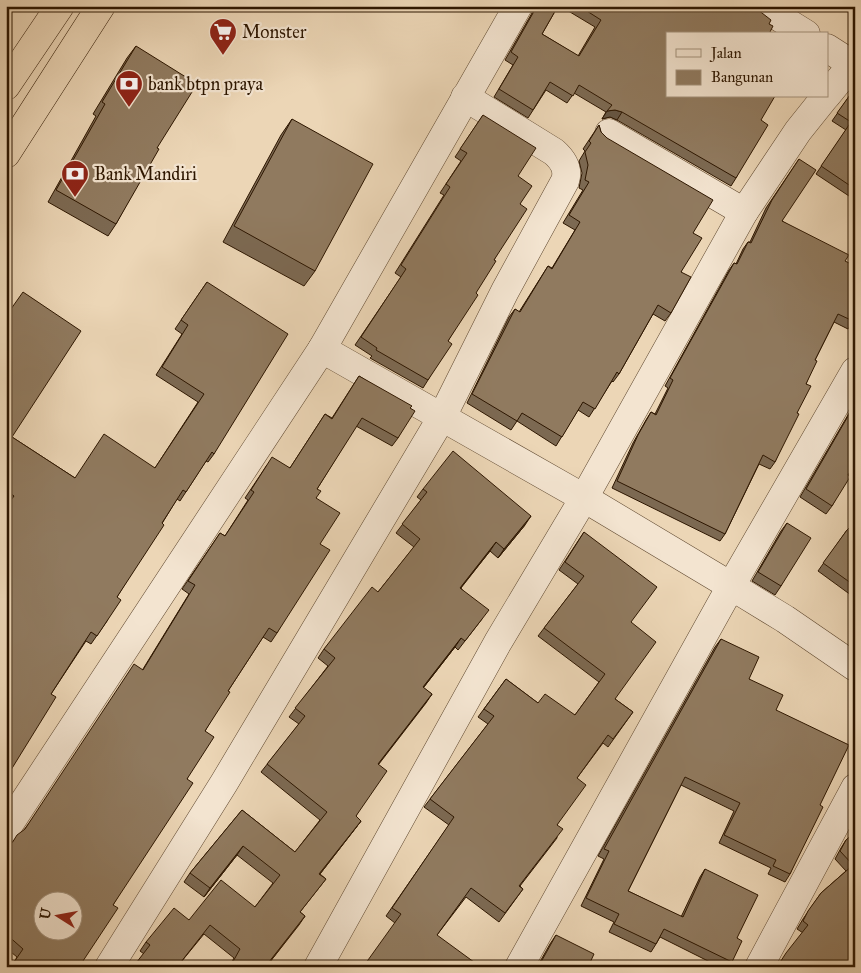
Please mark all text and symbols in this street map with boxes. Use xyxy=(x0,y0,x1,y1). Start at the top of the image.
supermarket icon: Monster xyxy=(208,17,238,56)
place label: Monster xyxy=(242,21,307,43)
legend xyxy=(666,32,828,98)
text: Jalan xyxy=(709,44,742,63)
text: Bangunan xyxy=(711,68,773,86)
bank icon: bank btpn praya xyxy=(114,69,144,108)
place label: bank btpn praya xyxy=(148,73,263,95)
bank icon: Bank Mandiri xyxy=(60,159,90,198)
place label: Bank Mandiri xyxy=(94,163,197,185)
north arrow xyxy=(32,890,82,940)
text: U xyxy=(36,906,55,921)

